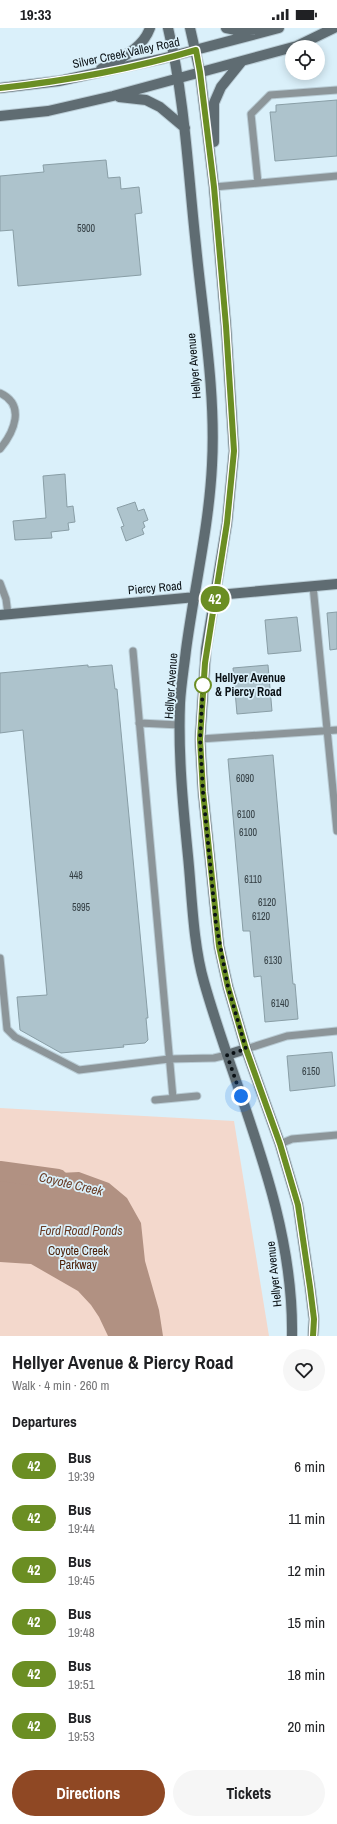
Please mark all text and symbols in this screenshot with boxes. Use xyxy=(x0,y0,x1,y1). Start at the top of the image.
text: 19:33 xyxy=(20,4,51,25)
street label: Silver Creek Valley Road xyxy=(71,34,181,72)
map controls xyxy=(285,40,325,80)
button: locate xyxy=(285,40,325,80)
house number: 5900 xyxy=(77,222,96,235)
street label: Hellyer Avenue xyxy=(183,332,205,400)
street label: Piercy Road xyxy=(127,578,183,598)
line badge: 42 xyxy=(197,586,233,612)
text: 42 xyxy=(209,590,221,608)
street label: Hellyer Avenue xyxy=(161,653,181,719)
place label: Hellyer Avenue & Piercy Road xyxy=(215,670,286,700)
marker: Hellyer Avenue & Piercy Road xyxy=(194,676,212,694)
house number: 6090 xyxy=(236,772,255,785)
house number: 6100 xyxy=(237,808,256,821)
house number: 6100 xyxy=(239,826,258,839)
house number: 448 xyxy=(69,869,83,882)
house number: 6110 xyxy=(244,873,262,886)
house number: 6120 xyxy=(258,896,277,909)
house number: 5995 xyxy=(72,901,91,914)
house number: 6120 xyxy=(252,910,271,923)
house number: 6130 xyxy=(264,954,283,967)
house number: 6140 xyxy=(271,997,290,1010)
house number: 6150 xyxy=(302,1065,321,1078)
your location xyxy=(231,1086,251,1106)
water label: Coyote Creek xyxy=(37,1168,105,1200)
water label: Ford Road Ponds xyxy=(39,1222,123,1239)
street label: Hellyer Avenue xyxy=(263,1240,285,1308)
park label: Coyote Creek Parkway xyxy=(48,1243,108,1273)
text: Hellyer Avenue & Piercy Road xyxy=(12,1349,233,1375)
button: heart xyxy=(283,1349,325,1391)
text: Walk · 4 min · 260 m xyxy=(12,1377,109,1394)
text: Departures xyxy=(12,1411,77,1432)
text: Bus xyxy=(68,1447,91,1468)
text: 6 min xyxy=(294,1456,325,1477)
text: 42 xyxy=(28,1457,40,1475)
text: 19:39 xyxy=(68,1468,95,1485)
text: Bus xyxy=(68,1499,91,1520)
text: 11 min xyxy=(288,1508,325,1529)
text: 42 xyxy=(28,1509,40,1527)
text: 19:44 xyxy=(68,1520,95,1537)
text: Bus xyxy=(68,1551,91,1572)
text: 12 min xyxy=(287,1560,325,1581)
text: 42 xyxy=(28,1561,40,1579)
text: 19:45 xyxy=(68,1572,95,1589)
text: Bus xyxy=(68,1603,91,1624)
text: 15 min xyxy=(287,1612,325,1633)
text: 42 xyxy=(28,1613,40,1631)
text: 19:48 xyxy=(68,1624,95,1641)
text: Bus xyxy=(68,1655,91,1676)
text: 18 min xyxy=(287,1664,325,1685)
text: 42 xyxy=(28,1665,40,1683)
text: 19:51 xyxy=(68,1676,95,1693)
text: Bus xyxy=(68,1707,91,1728)
text: 20 min xyxy=(287,1716,325,1737)
text: 42 xyxy=(28,1717,40,1735)
text: 19:53 xyxy=(68,1728,95,1745)
button: Directions xyxy=(12,1770,165,1816)
button: Tickets xyxy=(173,1770,325,1816)

